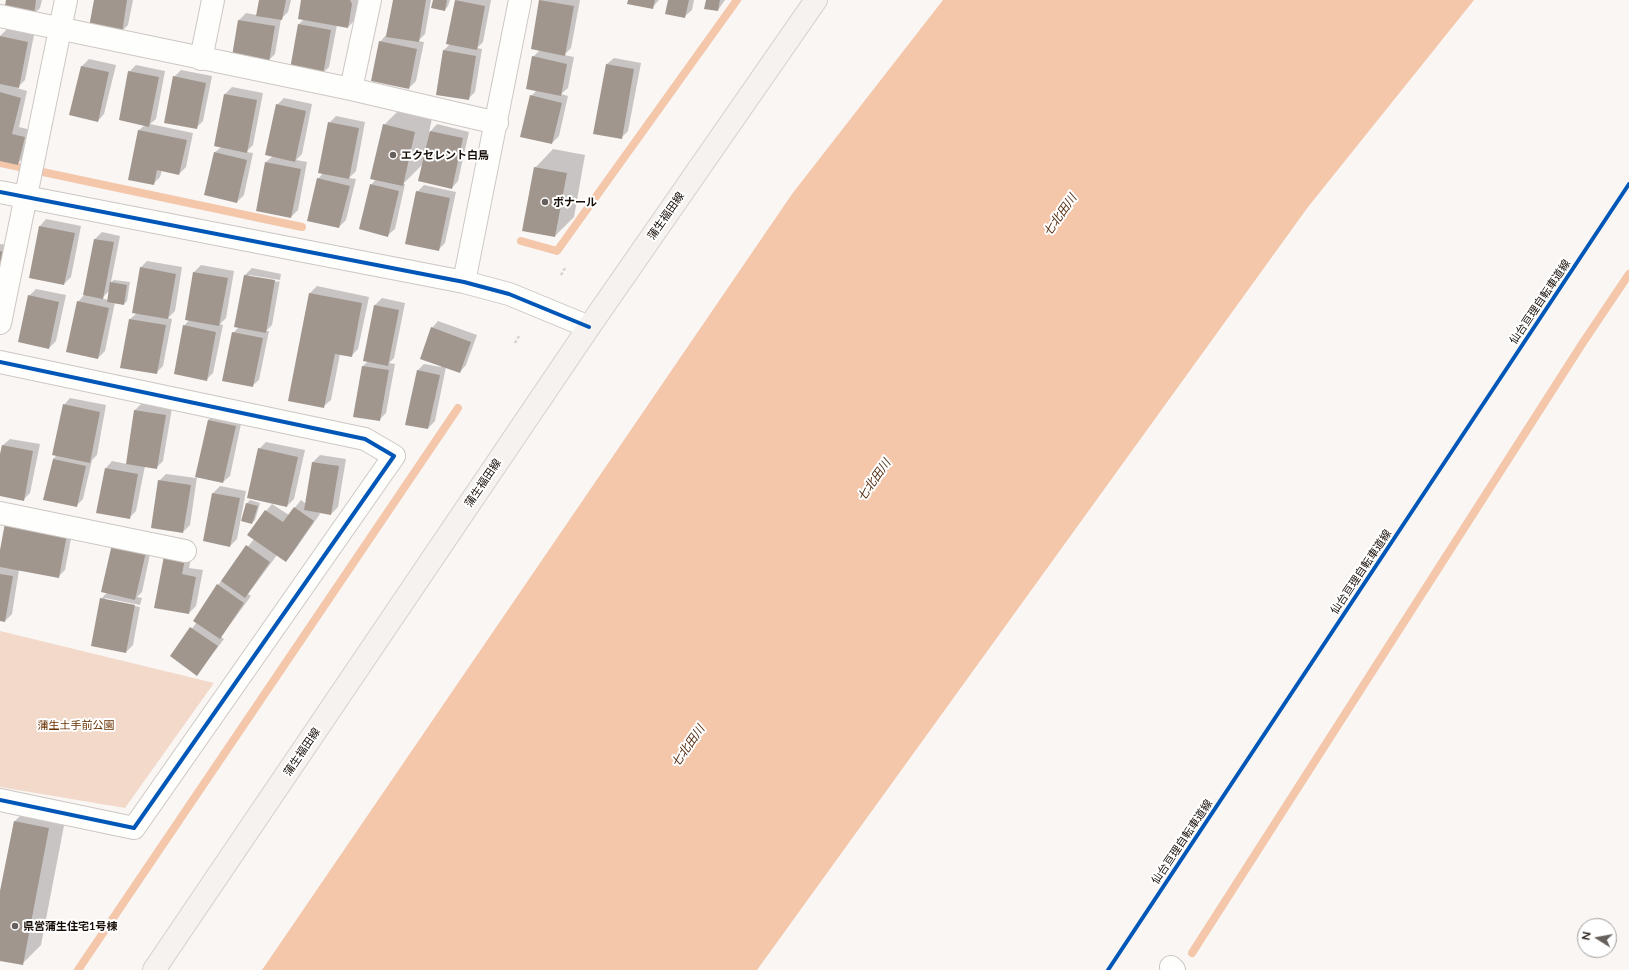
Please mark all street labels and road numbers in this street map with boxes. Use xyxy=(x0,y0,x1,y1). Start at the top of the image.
street label: 蒲生福田線 xyxy=(645,190,687,242)
street label: 仙台亘理自転車道線 xyxy=(1507,257,1573,347)
street label: 蒲生福田線 xyxy=(462,457,504,509)
street label: 仙台亘理自転車道線 xyxy=(1328,527,1394,617)
street label: 蒲生福田線 xyxy=(281,726,323,778)
street label: 仙台亘理自転車道線 xyxy=(1149,797,1215,887)

